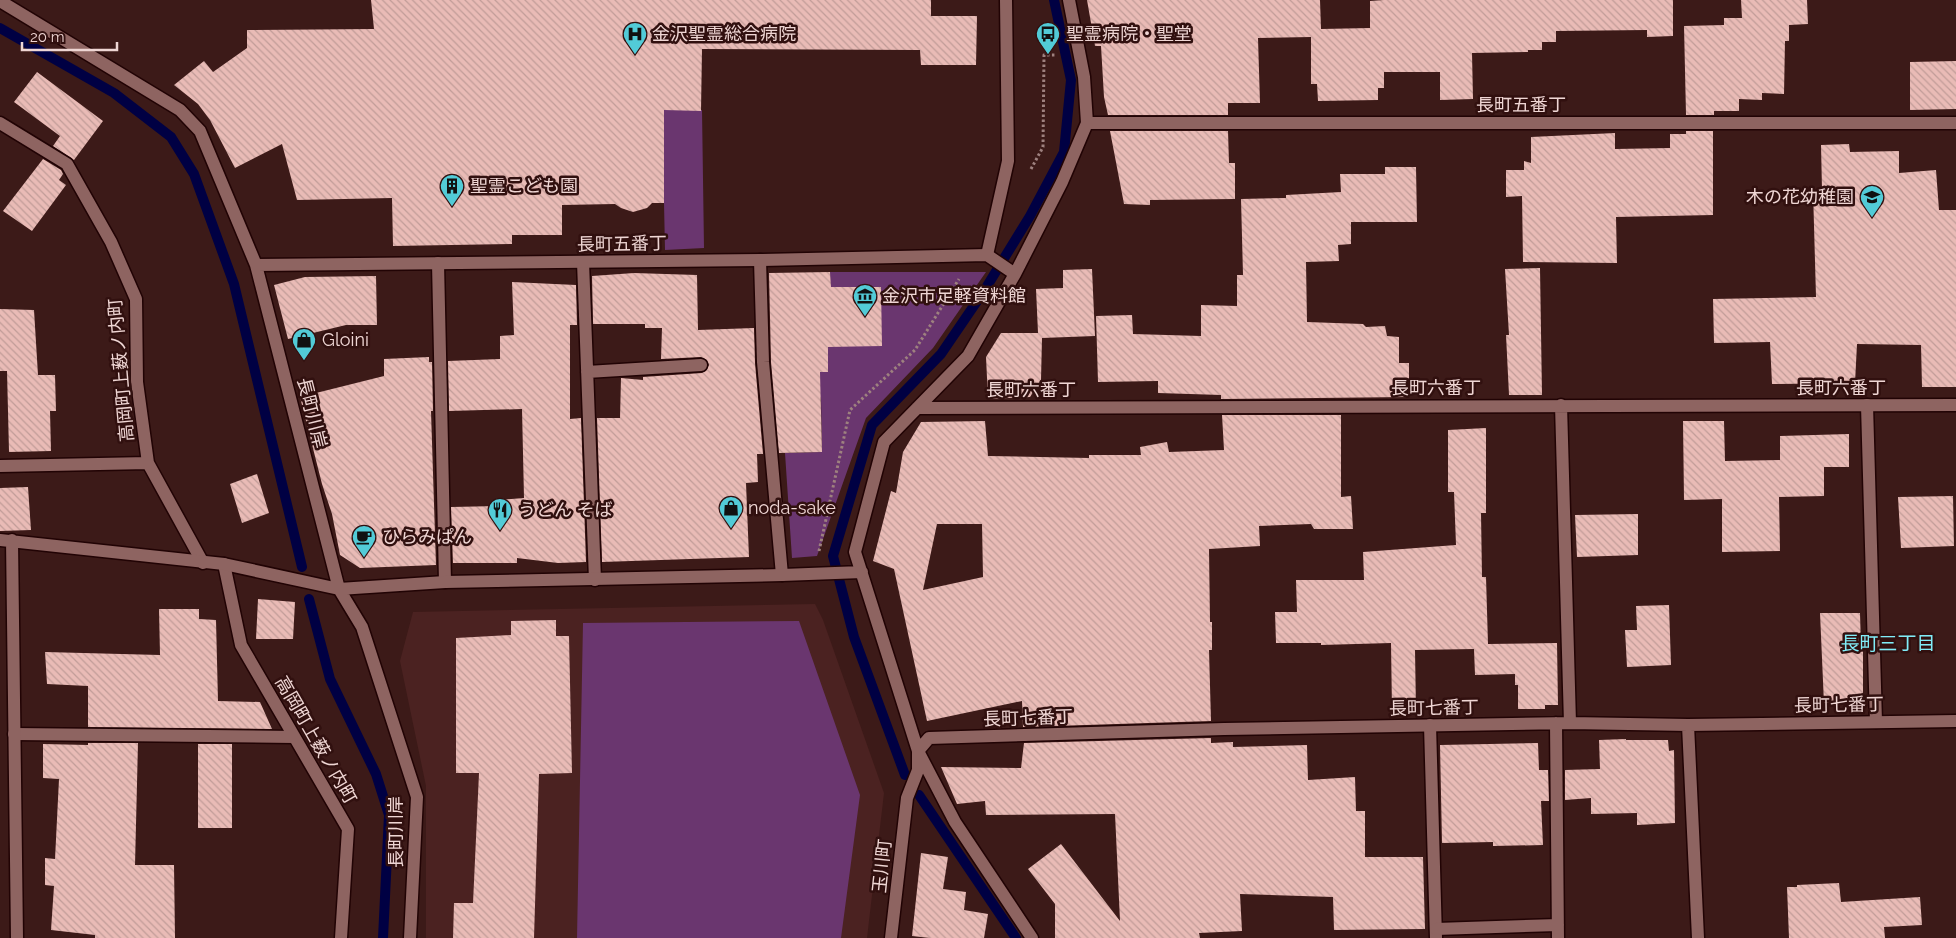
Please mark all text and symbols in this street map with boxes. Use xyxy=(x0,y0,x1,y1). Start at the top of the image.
scale bar xyxy=(22,20,118,52)
hospital icon: 金沢聖霊総合病院 xyxy=(622,21,648,55)
bus stop icon: 聖霊病院・聖堂 xyxy=(1035,21,1061,55)
place label: 金沢聖霊総合病院 xyxy=(652,23,796,44)
place label: 聖霊病院・聖堂 xyxy=(1066,23,1192,44)
text: 20 m xyxy=(30,28,65,46)
street label: 長町五番丁 xyxy=(1476,94,1566,115)
building icon: 聖霊こども園 xyxy=(439,173,465,207)
place label: 聖霊こども園 xyxy=(470,175,578,196)
school or university icon: 木の花幼稚園 xyxy=(1859,184,1885,218)
place label: 木の花幼稚園 xyxy=(1746,186,1854,207)
street label: 長町五番丁 xyxy=(577,232,667,255)
museum icon: 金沢市足軽資料館 xyxy=(852,283,878,317)
place label: 金沢市足軽資料館 xyxy=(882,285,1026,306)
street label: 高岡町上薮ノ内町 xyxy=(104,297,137,443)
shop icon: Gloini xyxy=(291,327,317,361)
place label: Gloini xyxy=(322,329,369,350)
street label: 長町川岸 xyxy=(294,375,331,450)
street label: 長町六番丁 xyxy=(1391,377,1481,398)
street label: 長町六番丁 xyxy=(1796,377,1886,398)
street label: 長町六番丁 xyxy=(986,379,1076,400)
shop icon: noda-sake xyxy=(718,495,744,529)
restaurant icon: うどん そば xyxy=(487,497,513,531)
place label: noda-sake xyxy=(748,497,836,518)
place label: うどん そば xyxy=(518,499,613,520)
cafe icon: ひらみぱん xyxy=(351,524,377,558)
place label: ひらみぱん xyxy=(382,526,472,547)
district label: 長町三丁目 xyxy=(1840,632,1936,654)
street label: 高岡町上薮ノ内町 xyxy=(271,672,362,807)
street label: 長町七番丁 xyxy=(1794,693,1884,716)
street label: 長町七番丁 xyxy=(1389,696,1479,719)
street label: 長町七番丁 xyxy=(983,705,1073,730)
street label: 長町川岸 xyxy=(385,796,406,868)
street label: 玉川町 xyxy=(868,838,895,894)

